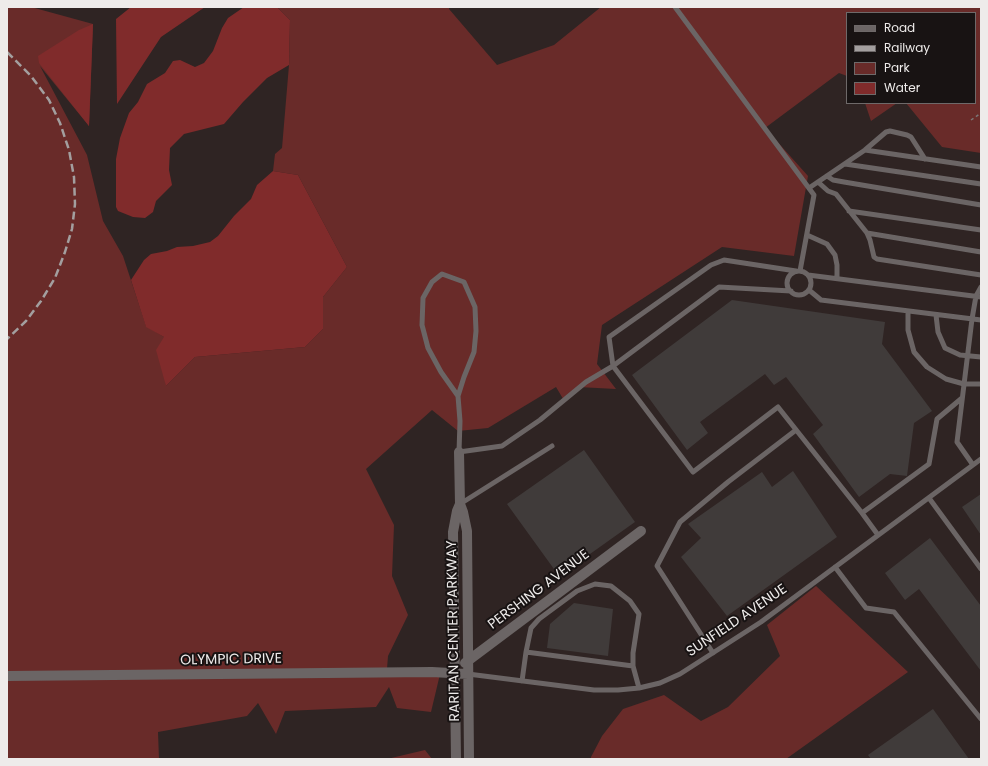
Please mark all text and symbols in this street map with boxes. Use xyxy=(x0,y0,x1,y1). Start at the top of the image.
legend xyxy=(846,12,976,104)
text: Road xyxy=(884,19,915,36)
text: Railway xyxy=(884,39,930,56)
text: Park xyxy=(884,59,910,76)
text: Water xyxy=(884,79,920,96)
street label: RARITAN CENTER PARKWAY xyxy=(444,540,464,722)
street label: PERSHING AVENUE xyxy=(485,547,593,633)
street label: SUNFIELD AVENUE xyxy=(684,581,790,661)
street label: OLYMPIC DRIVE xyxy=(180,651,282,669)

